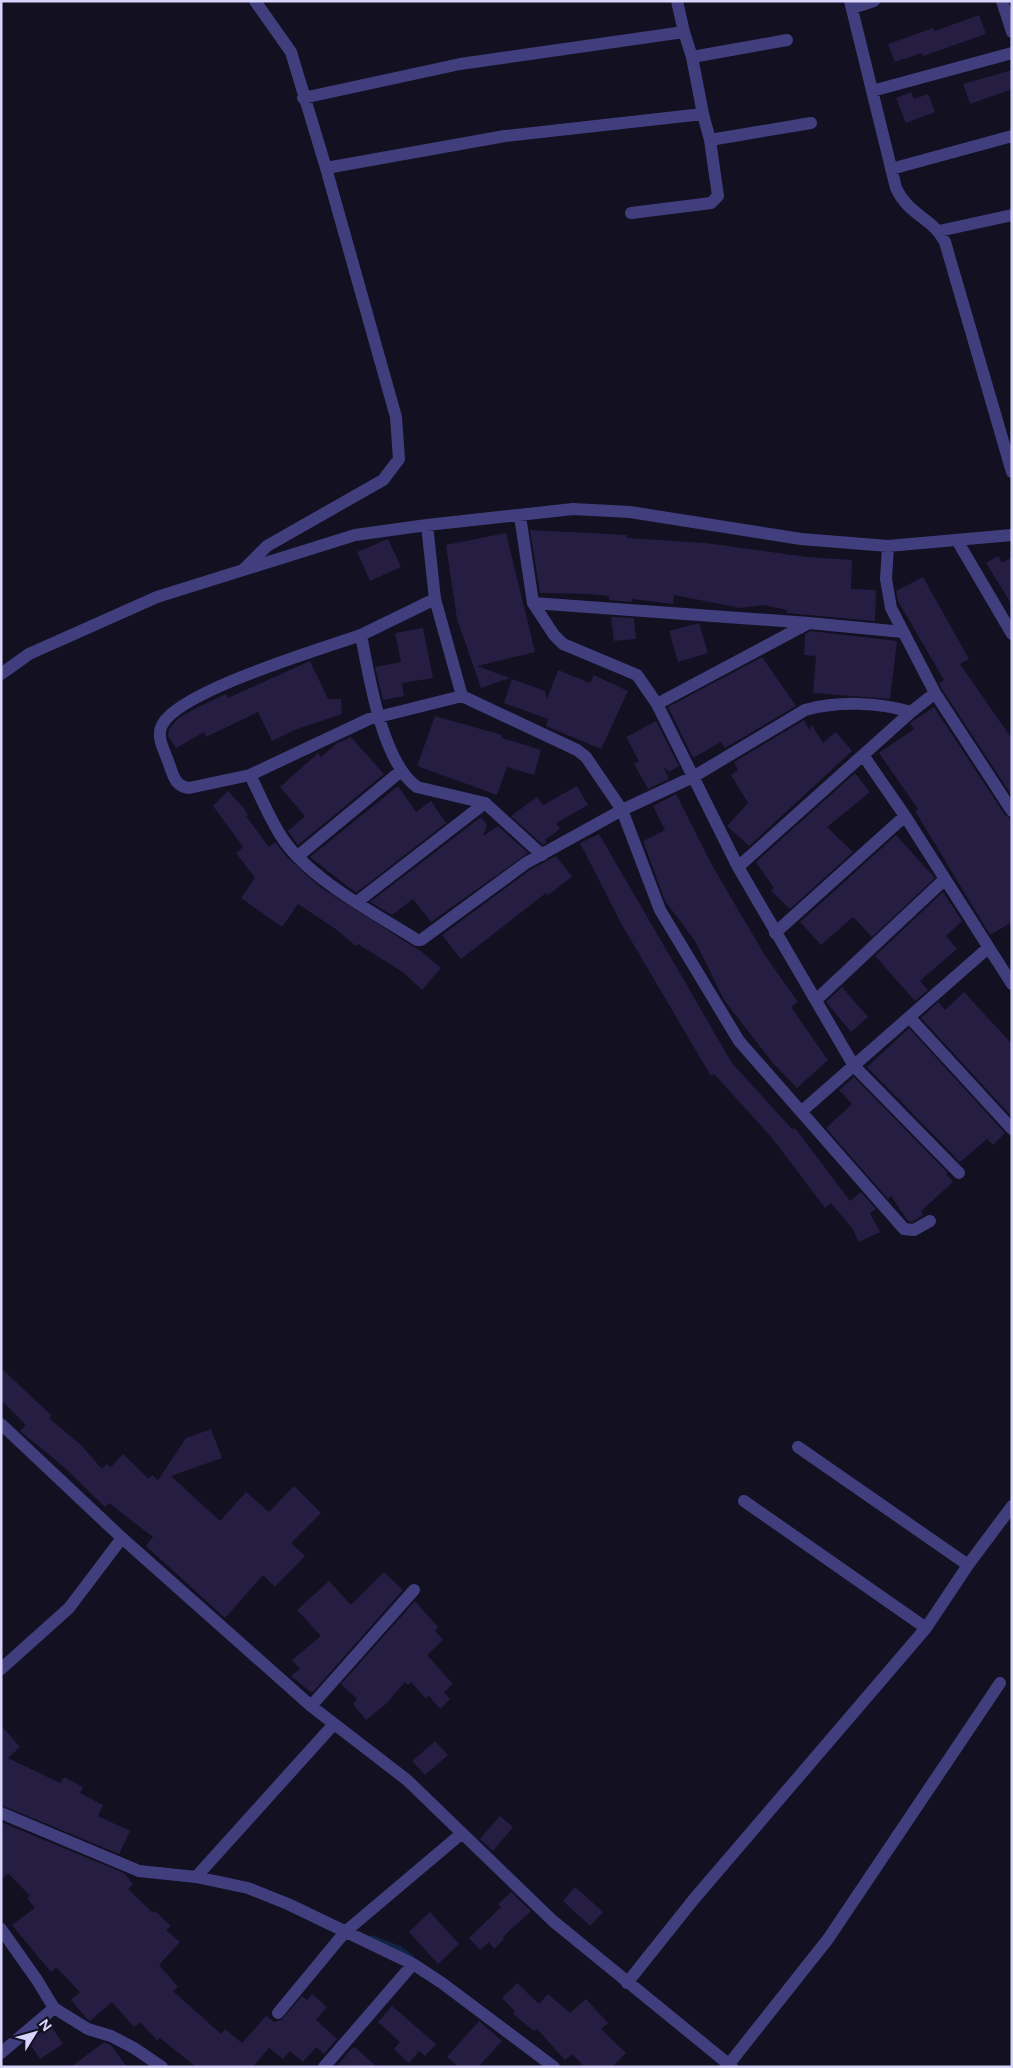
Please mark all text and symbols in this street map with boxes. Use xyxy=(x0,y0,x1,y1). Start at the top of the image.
north arrow xyxy=(10,2008,60,2058)
text: N xyxy=(35,2016,55,2035)

